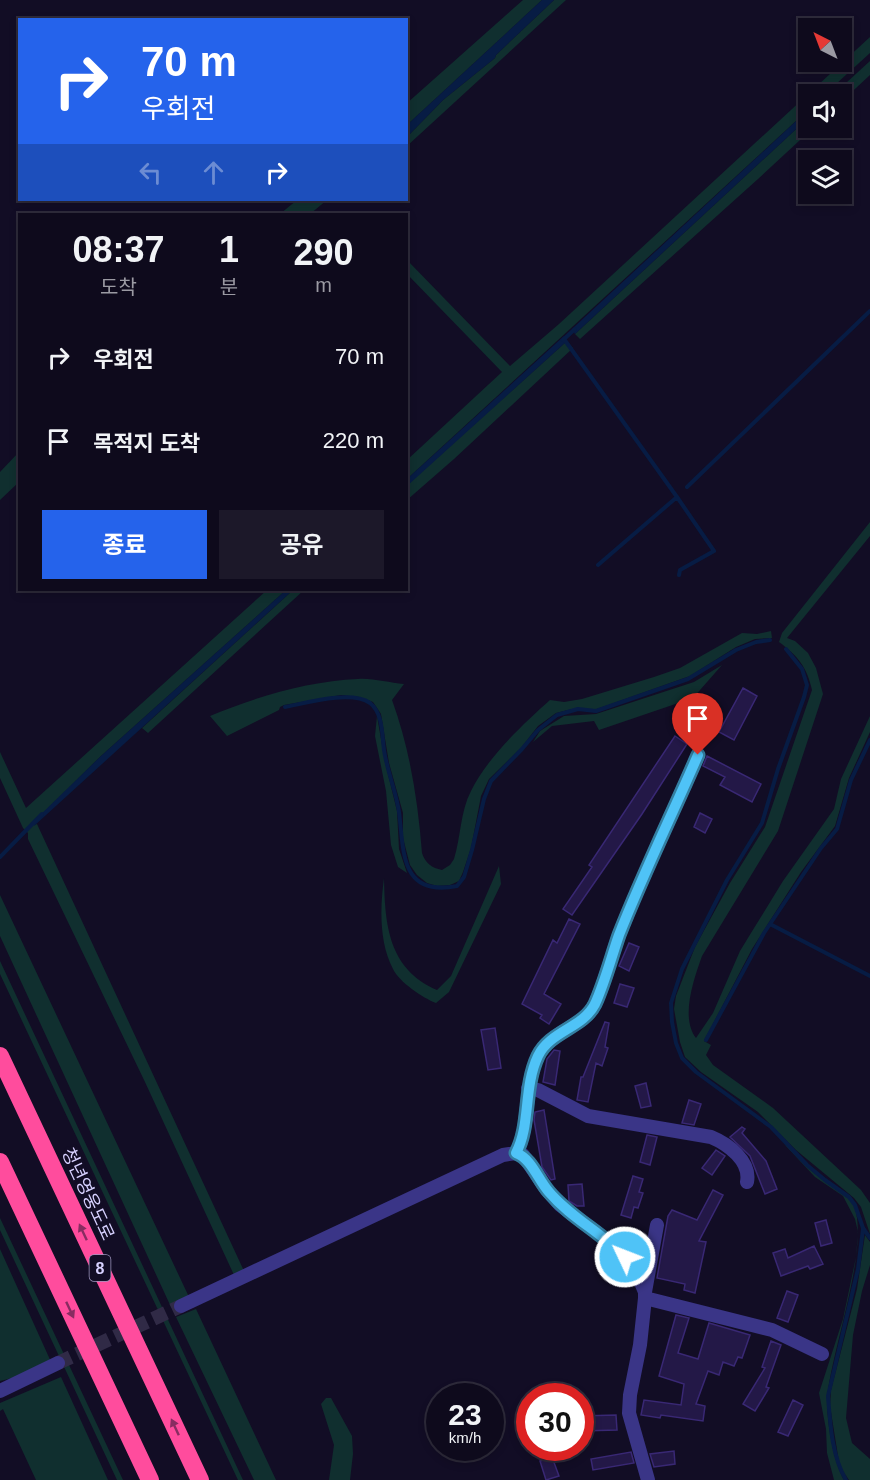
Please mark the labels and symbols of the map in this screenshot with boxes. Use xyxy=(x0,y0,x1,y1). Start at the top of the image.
north arrow xyxy=(798,18,852,72)
pin xyxy=(672,693,723,755)
street label: 청년영웅도로 xyxy=(58,1145,118,1243)
one-way arrow xyxy=(78,1223,87,1240)
position arrow xyxy=(593,1225,657,1289)
road number: 8 xyxy=(90,1255,110,1281)
one-way arrow xyxy=(65,1301,74,1318)
speed limit sign: 30 xyxy=(516,1383,594,1461)
one-way arrow xyxy=(170,1418,180,1436)

